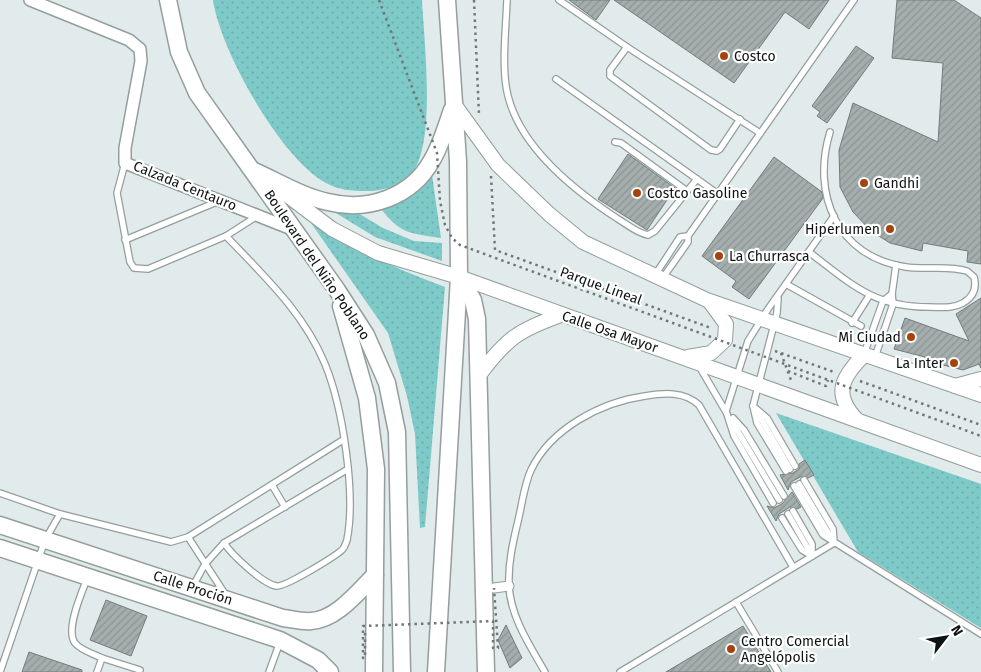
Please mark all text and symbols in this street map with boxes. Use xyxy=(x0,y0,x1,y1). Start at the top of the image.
place label: Costco xyxy=(734,48,776,65)
marker: Costco xyxy=(718,50,730,62)
street label: Calzada Centauro xyxy=(131,158,239,214)
place label: Gandhi xyxy=(874,175,919,192)
marker: Gandhi xyxy=(858,177,870,189)
place label: Costco Gasoline xyxy=(647,185,747,202)
street label: Boulevard del Niño Poblano xyxy=(260,187,374,343)
marker: Costco Gasoline xyxy=(631,187,643,199)
place label: Hiperlumen xyxy=(805,221,880,238)
marker: Hiperlumen xyxy=(884,223,896,235)
place label: La Churrasca xyxy=(729,248,810,265)
marker: La Churrasca xyxy=(713,250,725,262)
street label: Parque Lineal xyxy=(558,263,644,309)
street label: Calle Osa Mayor xyxy=(560,308,661,357)
place label: Mi Ciudad xyxy=(838,329,901,346)
marker: Mi Ciudad xyxy=(905,331,917,343)
place label: La Inter xyxy=(896,355,945,372)
marker: La Inter xyxy=(948,357,960,369)
street label: Calle Proción xyxy=(151,567,235,609)
north arrow xyxy=(921,612,971,662)
text: N xyxy=(947,622,966,639)
place label: Centro Comercial Angelópolis xyxy=(741,633,849,666)
marker: Centro Comercial Angelópolis xyxy=(725,643,737,655)

